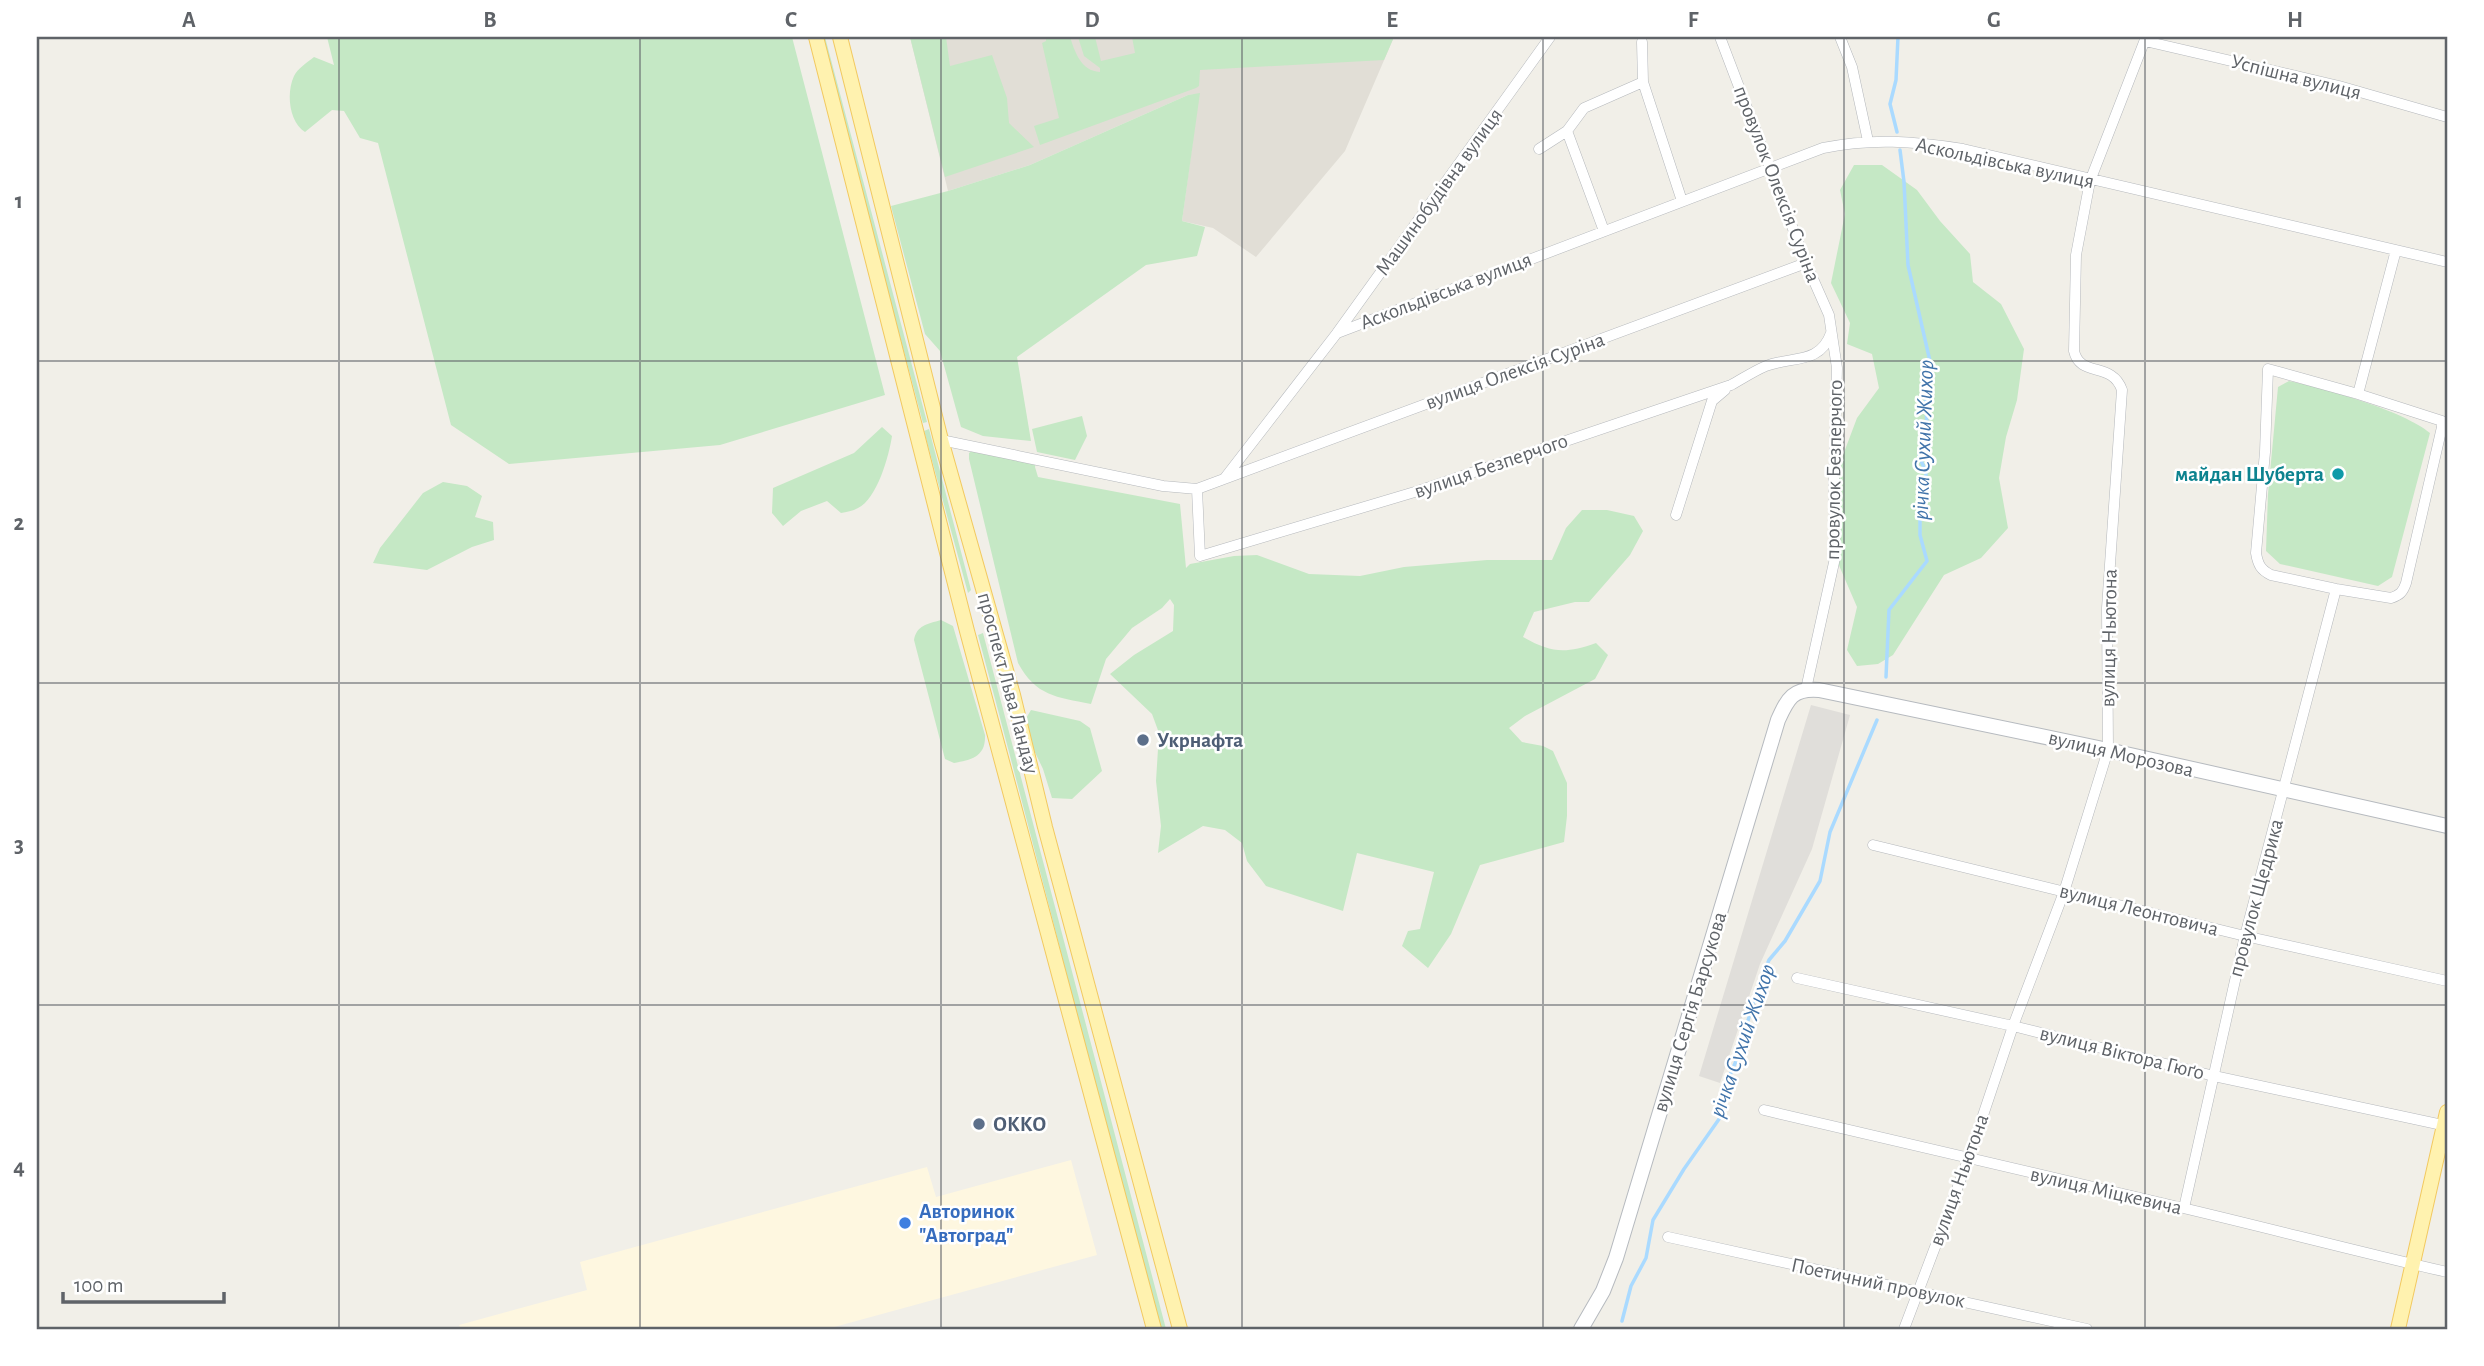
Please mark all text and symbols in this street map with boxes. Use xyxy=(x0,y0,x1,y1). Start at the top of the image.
text: A xyxy=(182,9,196,32)
text: B xyxy=(483,9,497,32)
text: C xyxy=(785,9,797,32)
text: D xyxy=(1084,9,1100,32)
text: E xyxy=(1386,9,1398,32)
text: F xyxy=(1688,9,1699,32)
text: G xyxy=(1987,9,2001,32)
text: H xyxy=(2287,9,2303,32)
street label: Успішна вулиця xyxy=(2229,51,2363,103)
street label: провулок Олексія Суріна xyxy=(1730,83,1824,285)
street label: Машинобудівна вулиця xyxy=(1371,105,1507,279)
street label: Аскольдівська вулиця xyxy=(1914,134,2096,192)
text: 1 xyxy=(15,190,23,213)
street label: Аскольдівська вулиця xyxy=(1357,249,1535,333)
street label: вулиця Олексія Суріна xyxy=(1423,329,1608,413)
water label: річка Сухий Жихор xyxy=(1910,359,1938,520)
street label: провулок Безперчого xyxy=(1822,380,1846,560)
street label: вулиця Безперчого xyxy=(1412,430,1570,502)
place label: майдан Шуберта xyxy=(2175,464,2324,485)
marker: майдан Шуберта xyxy=(2330,466,2346,482)
text: 2 xyxy=(14,512,25,535)
street label: вулиця Ньютона xyxy=(2097,568,2121,708)
street label: проспект Льва Ландау xyxy=(974,590,1042,776)
street label: вулиця Морозова xyxy=(2046,727,2196,781)
place label: Укрнафта xyxy=(1157,730,1243,751)
marker: Укрнафта xyxy=(1135,732,1151,748)
street label: провулок Щедрика xyxy=(2225,816,2287,979)
text: 3 xyxy=(14,834,24,857)
street label: вулиця Леонтовича xyxy=(2057,880,2221,940)
street label: вулиця Сергія Барсукова xyxy=(1650,909,1731,1115)
water label: річка Сухий Жихор xyxy=(1706,961,1780,1120)
street label: вулиця Віктора Гюґо xyxy=(2038,1022,2206,1084)
street label: вулиця Ньютона xyxy=(1925,1111,1993,1249)
place label: ОККО xyxy=(993,1114,1046,1135)
marker: ОККО xyxy=(971,1116,987,1132)
text: 4 xyxy=(13,1156,25,1179)
street label: вулиця Міцкевича xyxy=(2028,1163,2184,1219)
place label: Авторинок "Автоград" xyxy=(919,1201,1015,1246)
marker: Авторинок "Автоград" xyxy=(897,1215,913,1231)
street label: Поетичний провулок xyxy=(1789,1254,1967,1312)
scale bar xyxy=(63,1261,224,1305)
text: 100 m xyxy=(74,1275,124,1296)

